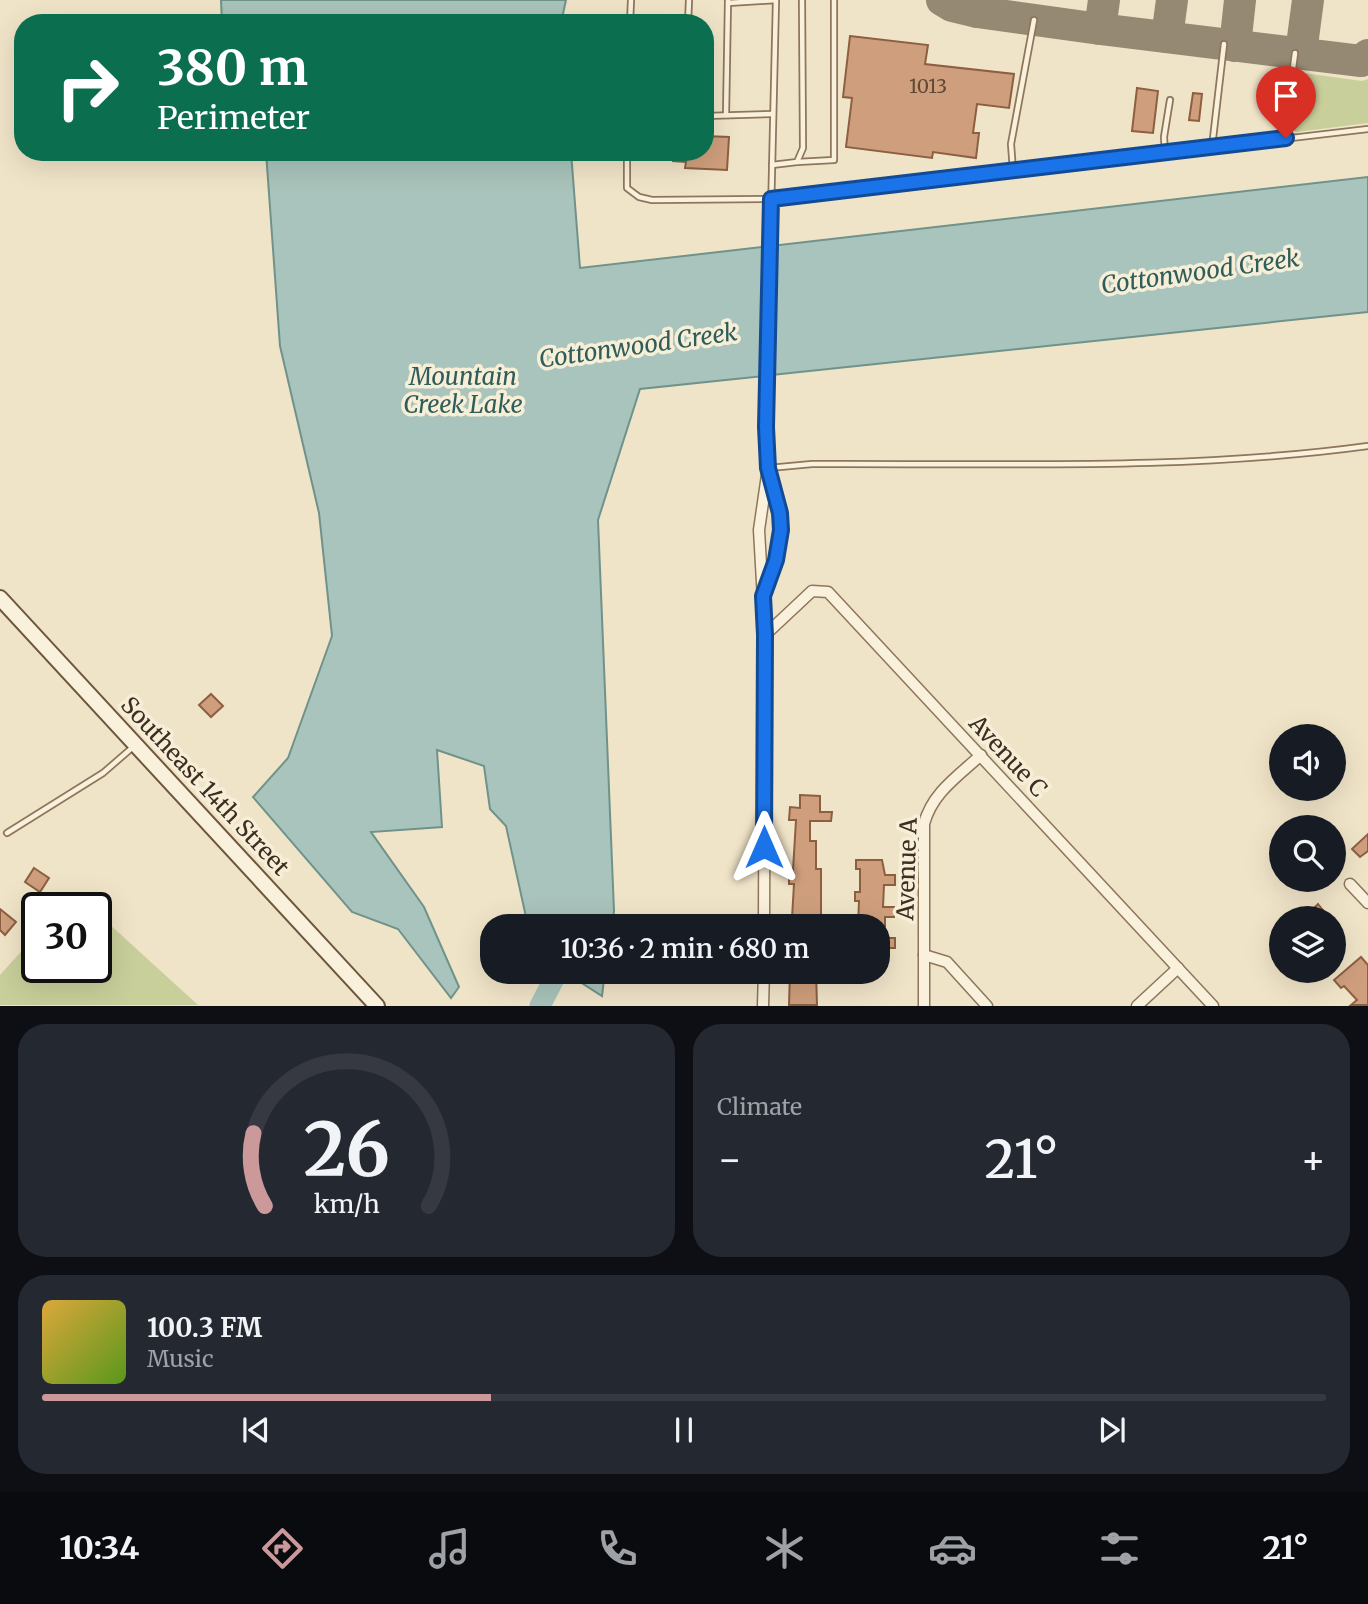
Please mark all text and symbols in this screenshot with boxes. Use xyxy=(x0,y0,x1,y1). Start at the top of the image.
text: 380 m xyxy=(157,37,308,98)
icon: right xyxy=(42,42,133,133)
pin xyxy=(1256,66,1316,138)
house number: 1013 xyxy=(909,74,947,98)
icon: arrive xyxy=(1267,77,1305,115)
text: Perimeter xyxy=(157,98,310,138)
water label: Cottonwood Creek xyxy=(1099,242,1301,301)
water label: Cottonwood Creek xyxy=(537,316,739,375)
water label: Mountain Creek Lake xyxy=(403,361,523,420)
street label: Southeast 14th Street xyxy=(115,690,296,881)
street label: Avenue C xyxy=(963,708,1053,803)
map controls xyxy=(1269,724,1346,983)
button: sound xyxy=(1269,724,1346,801)
position arrow xyxy=(727,810,801,884)
button: search xyxy=(1269,815,1346,892)
street label: Avenue A xyxy=(890,817,923,922)
speed limit sign: 30 xyxy=(21,892,112,983)
button: layers xyxy=(1269,906,1346,983)
text: 10:36 · 2 min · 680 m xyxy=(561,932,809,965)
text: Climate xyxy=(717,1092,802,1121)
text: 26 xyxy=(303,1105,390,1197)
text: 21° xyxy=(985,1127,1058,1192)
text: − xyxy=(717,1136,742,1183)
text: + xyxy=(1301,1136,1326,1183)
text: km/h xyxy=(313,1188,380,1220)
text: 100.3 FM xyxy=(147,1311,262,1344)
text: Music xyxy=(147,1344,214,1373)
icon: previous xyxy=(237,1411,275,1449)
icon: pause xyxy=(665,1411,703,1449)
icon: next xyxy=(1093,1411,1131,1449)
icon: directions xyxy=(258,1524,307,1573)
icon: music xyxy=(425,1524,474,1573)
icon: phone xyxy=(593,1524,642,1573)
icon: climate xyxy=(760,1524,809,1573)
icon: car xyxy=(928,1524,977,1573)
icon: filters xyxy=(1095,1524,1144,1573)
text: 10:34 xyxy=(59,1528,139,1568)
text: 21° xyxy=(1262,1528,1309,1568)

